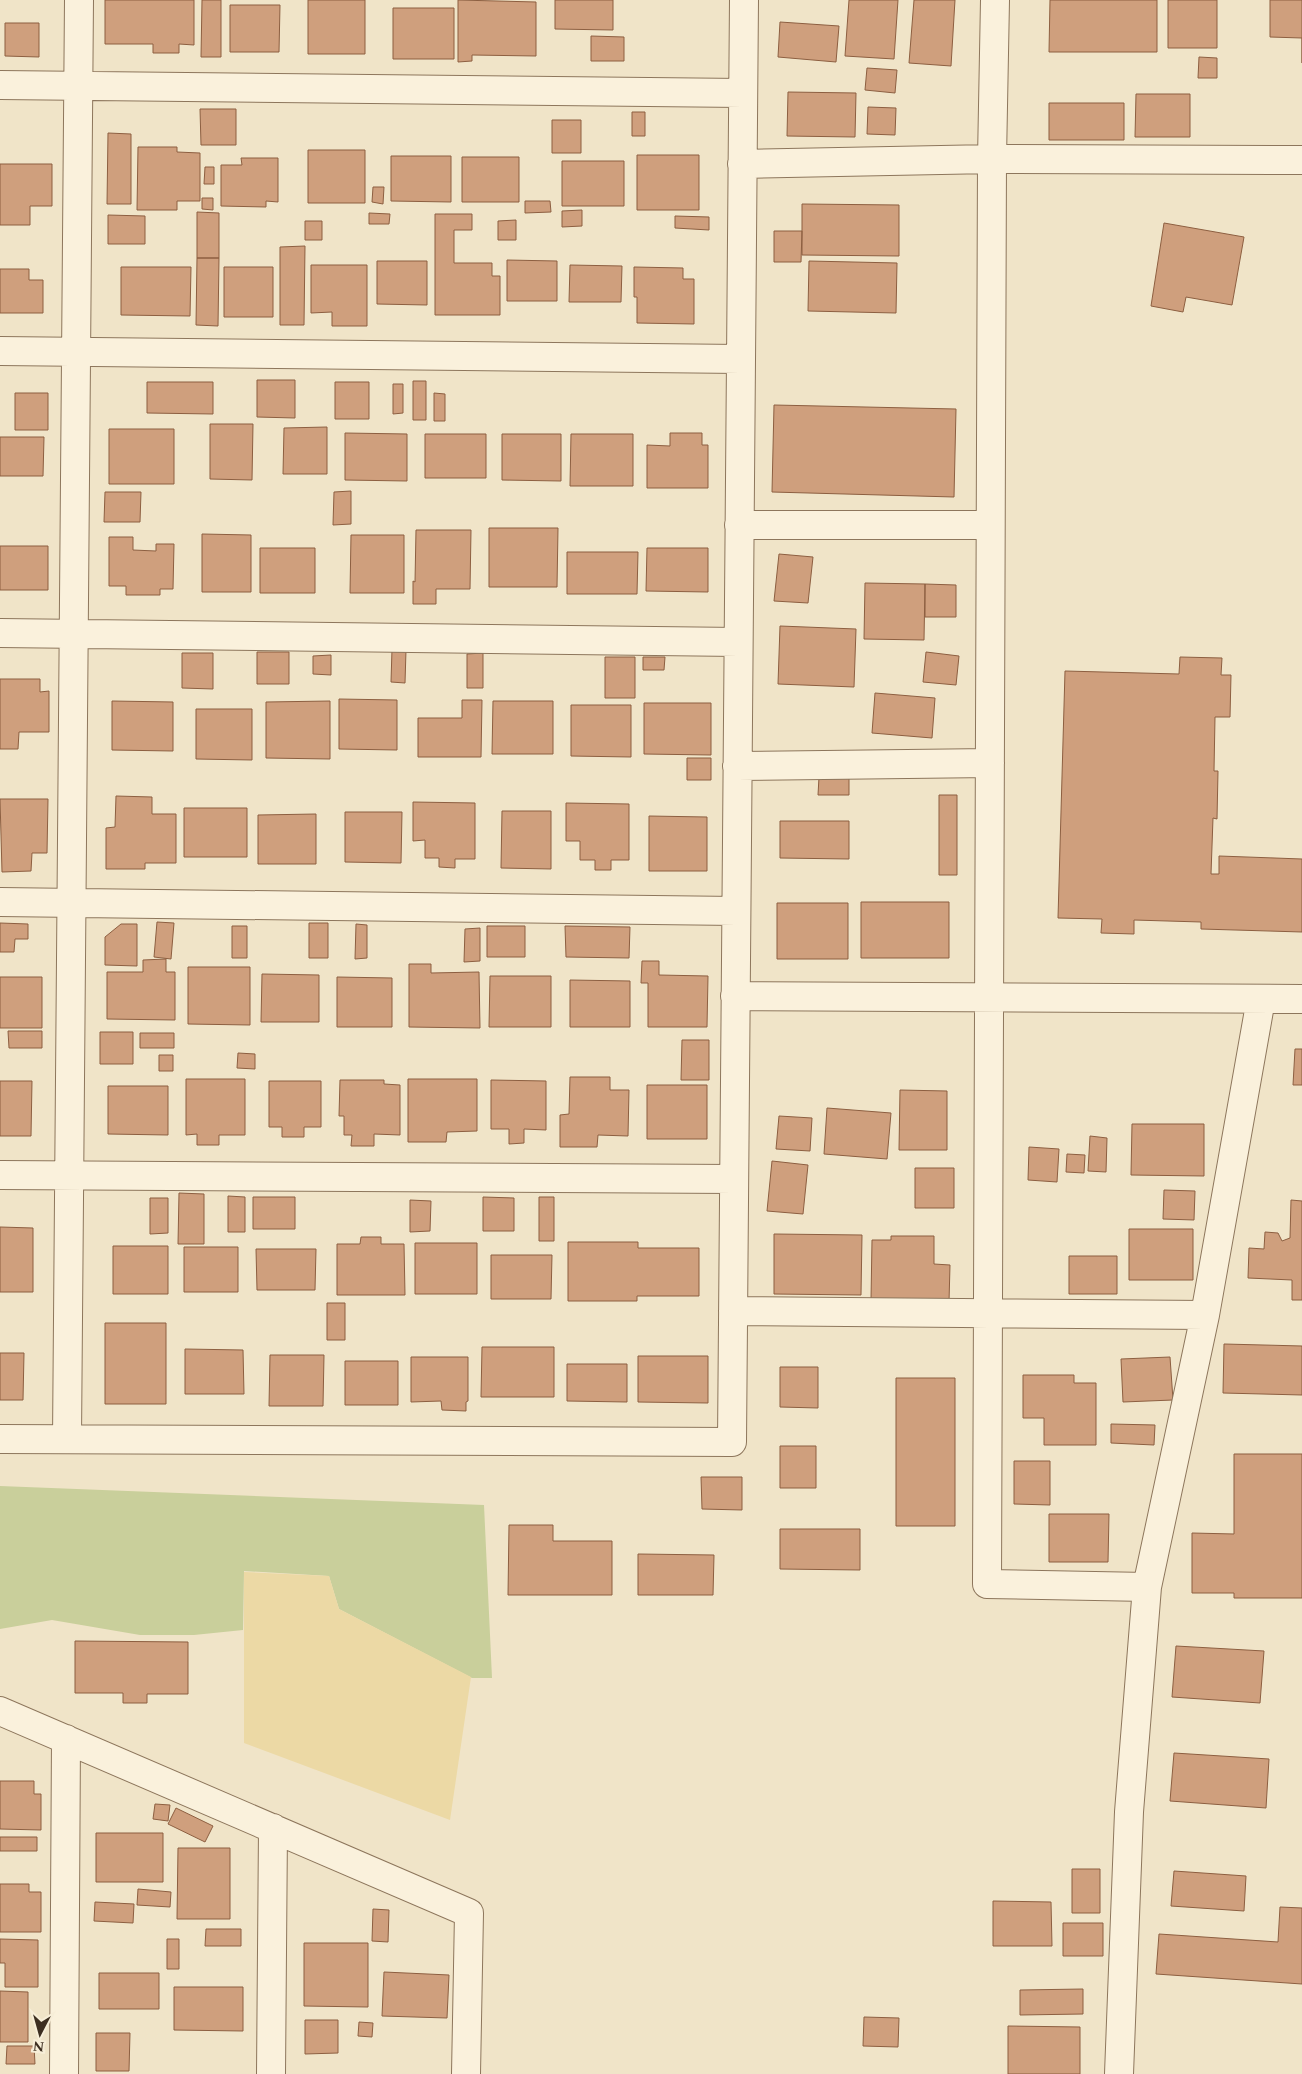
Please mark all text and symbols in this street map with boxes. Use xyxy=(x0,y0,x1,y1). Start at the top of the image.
north arrow xyxy=(15,2009,65,2059)
text: N xyxy=(32,2035,45,2057)

